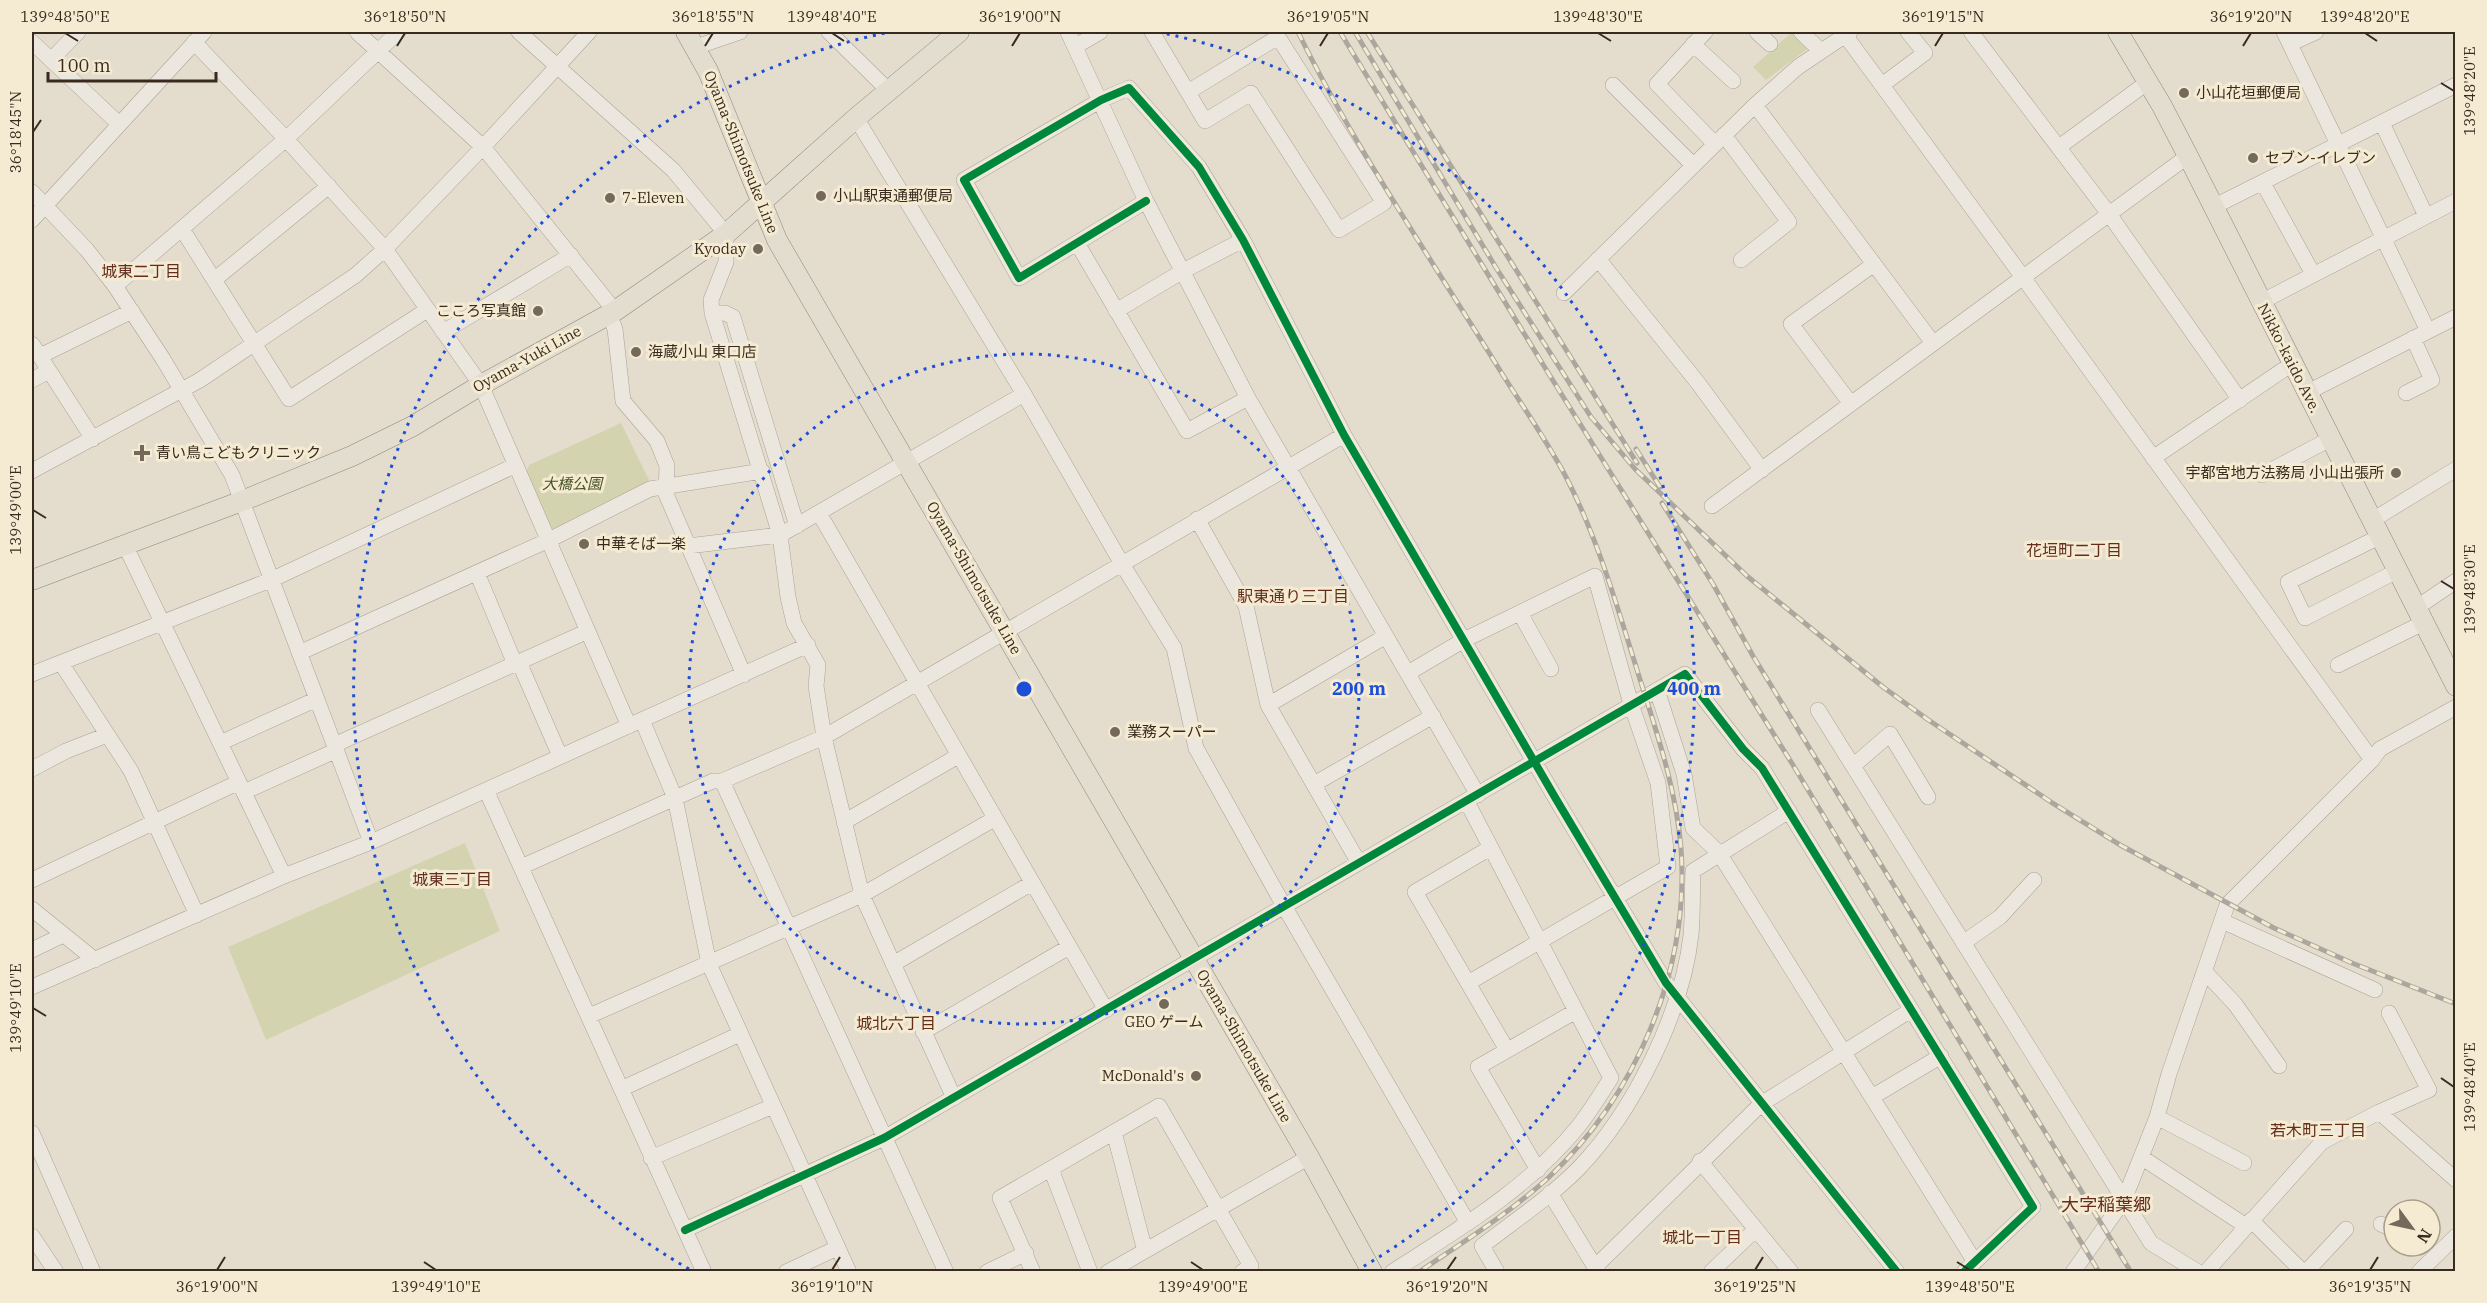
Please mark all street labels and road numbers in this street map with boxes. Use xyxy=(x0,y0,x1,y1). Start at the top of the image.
street label: Oyama-Shimotsuke Line xyxy=(700,68,783,236)
street label: Nikko-kaido Ave. xyxy=(2254,300,2325,416)
street label: Oyama-Yuki Line xyxy=(469,321,584,396)
street label: Oyama-Shimotsuke Line xyxy=(923,498,1026,658)
street label: Oyama-Shimotsuke Line xyxy=(1193,966,1296,1126)

